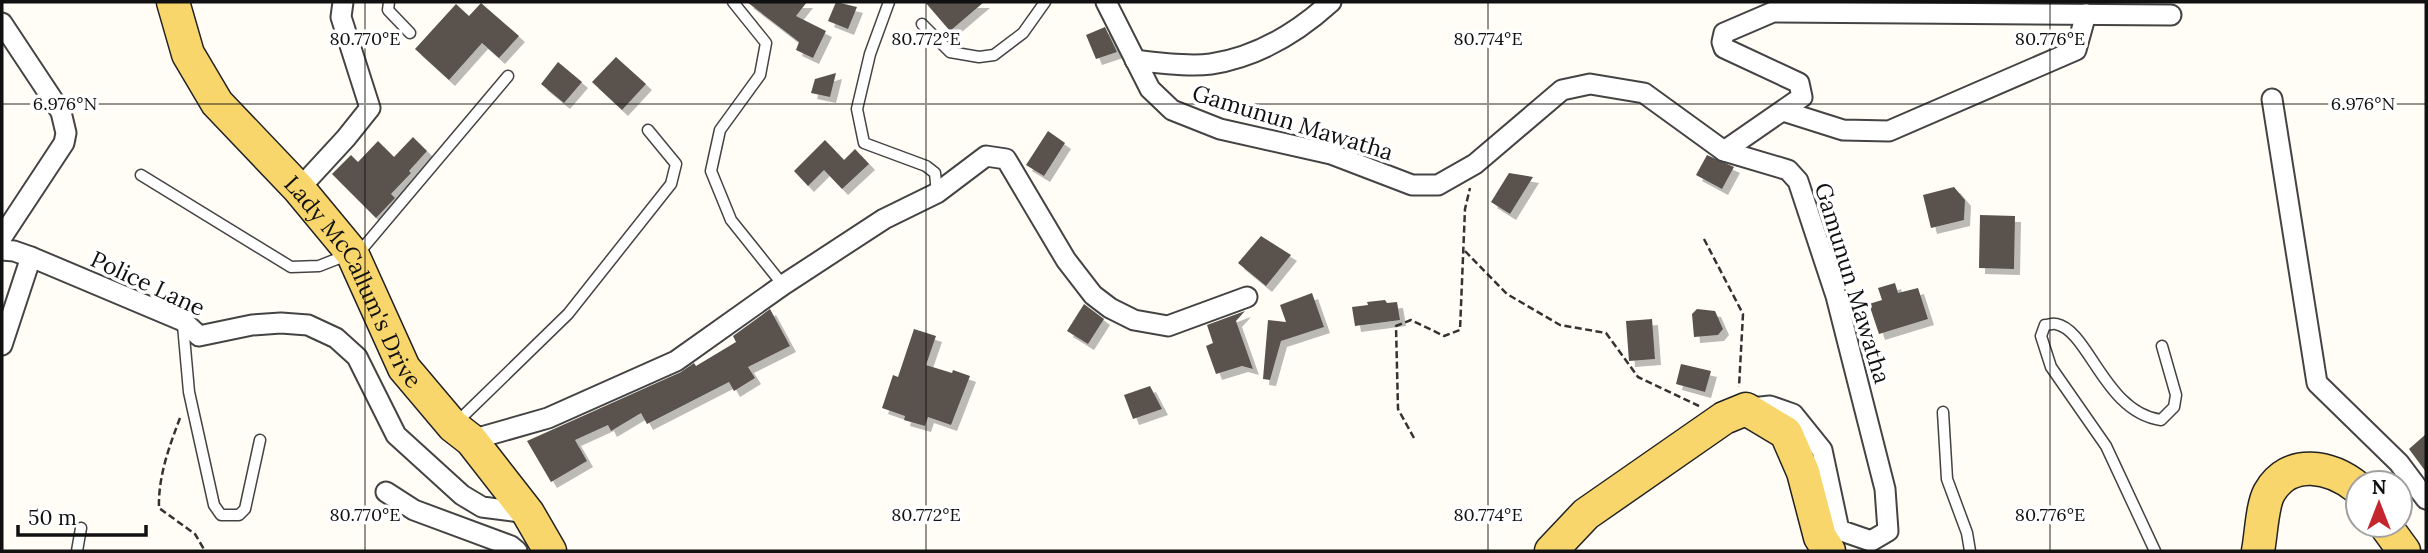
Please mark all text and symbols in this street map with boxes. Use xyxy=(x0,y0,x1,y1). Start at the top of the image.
text: 80.770°E xyxy=(329,27,401,50)
text: 80.772°E xyxy=(891,27,961,50)
text: 80.774°E xyxy=(1453,27,1523,50)
text: 80.776°E xyxy=(2015,27,2085,50)
street label: Gamunun Mawatha xyxy=(1189,78,1397,166)
text: 6.976°N xyxy=(33,92,97,115)
text: 6.976°N xyxy=(2331,92,2395,115)
street label: Lady McCallum's Drive xyxy=(279,169,429,393)
street label: Gamunun Mawatha xyxy=(1809,179,1897,387)
street label: Police Lane xyxy=(86,244,210,322)
north arrow xyxy=(2344,469,2414,539)
text: N xyxy=(2372,475,2387,499)
scale bar xyxy=(18,494,145,538)
text: 80.770°E xyxy=(329,503,401,526)
text: 80.772°E xyxy=(891,503,961,526)
text: 80.774°E xyxy=(1453,503,1523,526)
text: 80.776°E xyxy=(2015,503,2085,526)
text: 50 m xyxy=(28,504,77,531)

